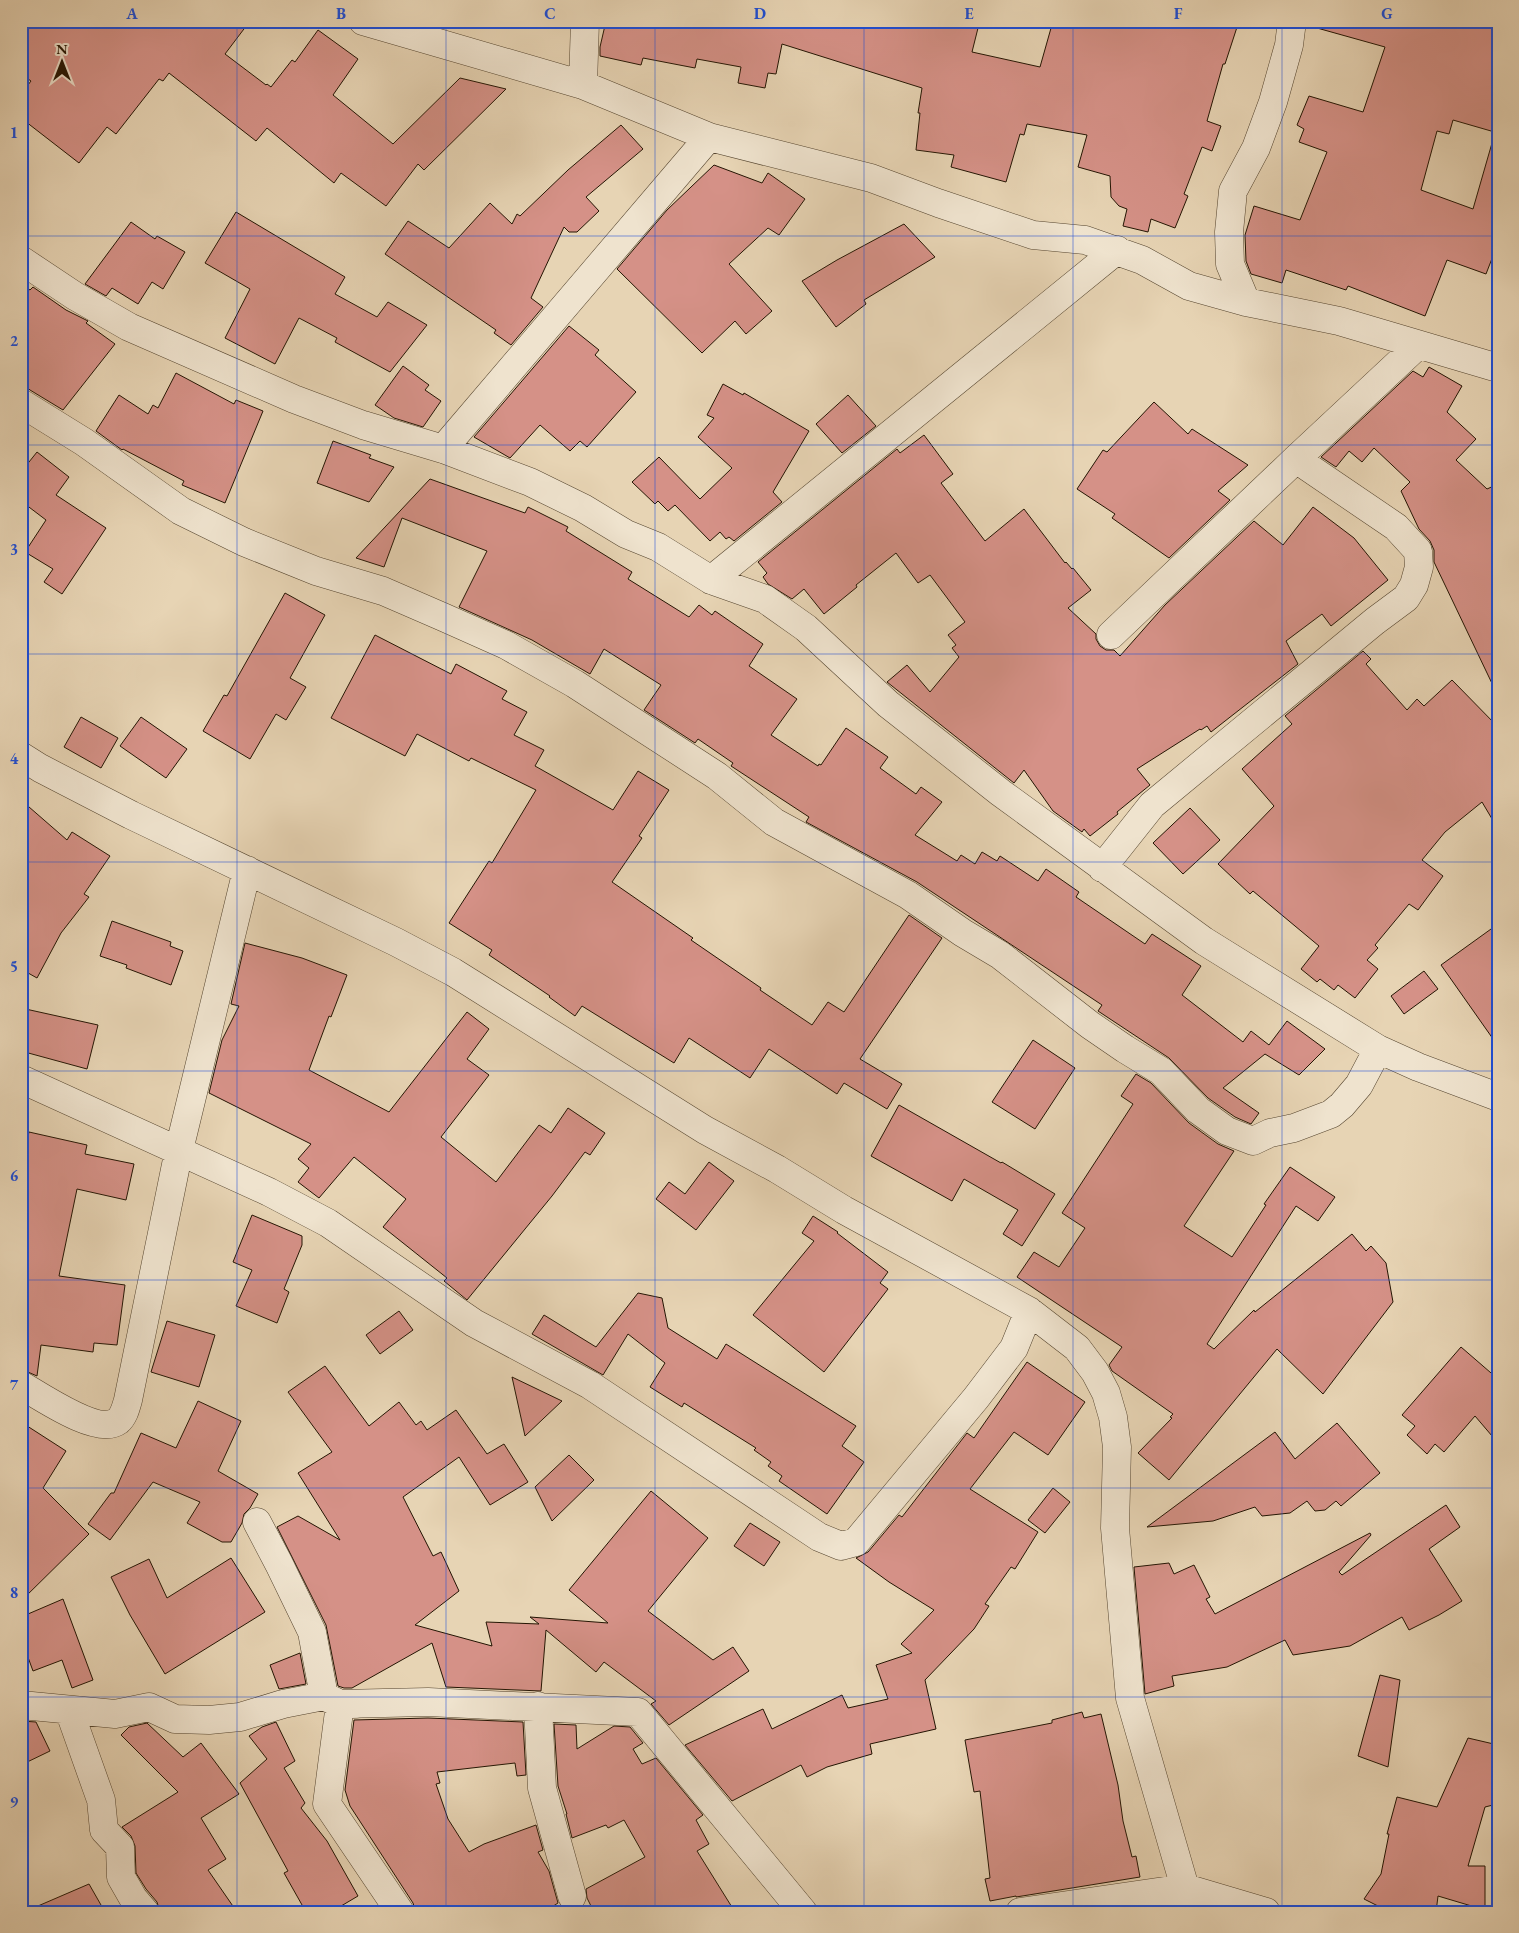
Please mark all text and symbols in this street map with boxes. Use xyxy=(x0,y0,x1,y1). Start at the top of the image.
text: A xyxy=(125,3,138,24)
text: B xyxy=(336,3,346,24)
text: C xyxy=(544,3,556,24)
text: D xyxy=(754,3,766,24)
text: E xyxy=(964,3,974,24)
text: F xyxy=(1174,3,1183,24)
text: G xyxy=(1381,3,1393,24)
north arrow xyxy=(38,38,88,88)
text: N xyxy=(56,40,68,58)
text: 1 xyxy=(10,122,18,143)
text: 2 xyxy=(10,330,19,351)
text: 3 xyxy=(10,539,18,560)
text: 4 xyxy=(10,748,19,769)
text: 5 xyxy=(10,956,18,977)
text: 6 xyxy=(10,1165,19,1186)
text: 7 xyxy=(10,1374,19,1395)
text: 8 xyxy=(10,1582,18,1603)
text: 9 xyxy=(10,1791,19,1812)

